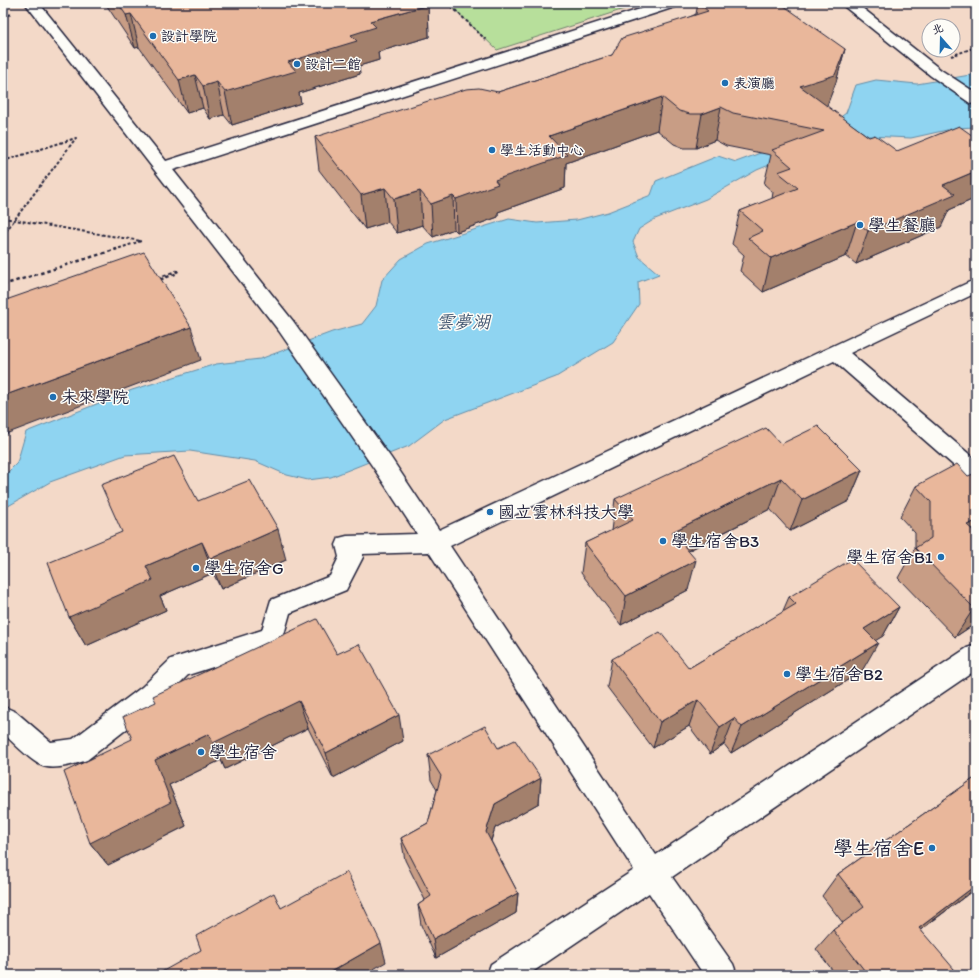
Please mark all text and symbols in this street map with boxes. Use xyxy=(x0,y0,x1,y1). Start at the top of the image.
north arrow xyxy=(921,18,961,58)
text: 北 xyxy=(930,21,945,37)
place label: 設計學院 xyxy=(161,28,217,45)
marker: 設計學院 xyxy=(148,31,158,41)
place label: 設計二館 xyxy=(305,56,361,73)
marker: 設計二館 xyxy=(292,59,302,69)
place label: 表演廳 xyxy=(733,75,775,92)
marker: 表演廳 xyxy=(720,78,730,88)
place label: 學生活動中心 xyxy=(500,142,584,159)
marker: 學生活動中心 xyxy=(487,145,497,155)
place label: 學生餐廳 xyxy=(868,215,936,235)
marker: 學生餐廳 xyxy=(855,220,865,230)
water label: 雲夢湖 xyxy=(436,311,492,333)
place label: 未來學院 xyxy=(61,387,129,407)
marker: 未來學院 xyxy=(48,392,58,402)
place label: 國立雲林科技大學 xyxy=(498,502,634,522)
marker: 國立雲林科技大學 xyxy=(485,507,495,517)
place label: 學生宿舍B3 xyxy=(671,531,759,551)
marker: 學生宿舍B3 xyxy=(658,536,668,546)
place label: 學生宿舍B1 xyxy=(846,547,933,567)
marker: 學生宿舍B1 xyxy=(936,552,946,562)
place label: 學生宿舍G xyxy=(204,558,284,578)
marker: 學生宿舍G xyxy=(191,563,201,573)
place label: 學生宿舍B2 xyxy=(795,664,883,684)
marker: 學生宿舍B2 xyxy=(782,669,792,679)
place label: 學生宿舍 xyxy=(209,742,277,762)
marker: 學生宿舍 xyxy=(196,747,206,757)
place label: 學生宿舍E xyxy=(833,836,924,860)
marker: 學生宿舍E xyxy=(927,843,937,853)

